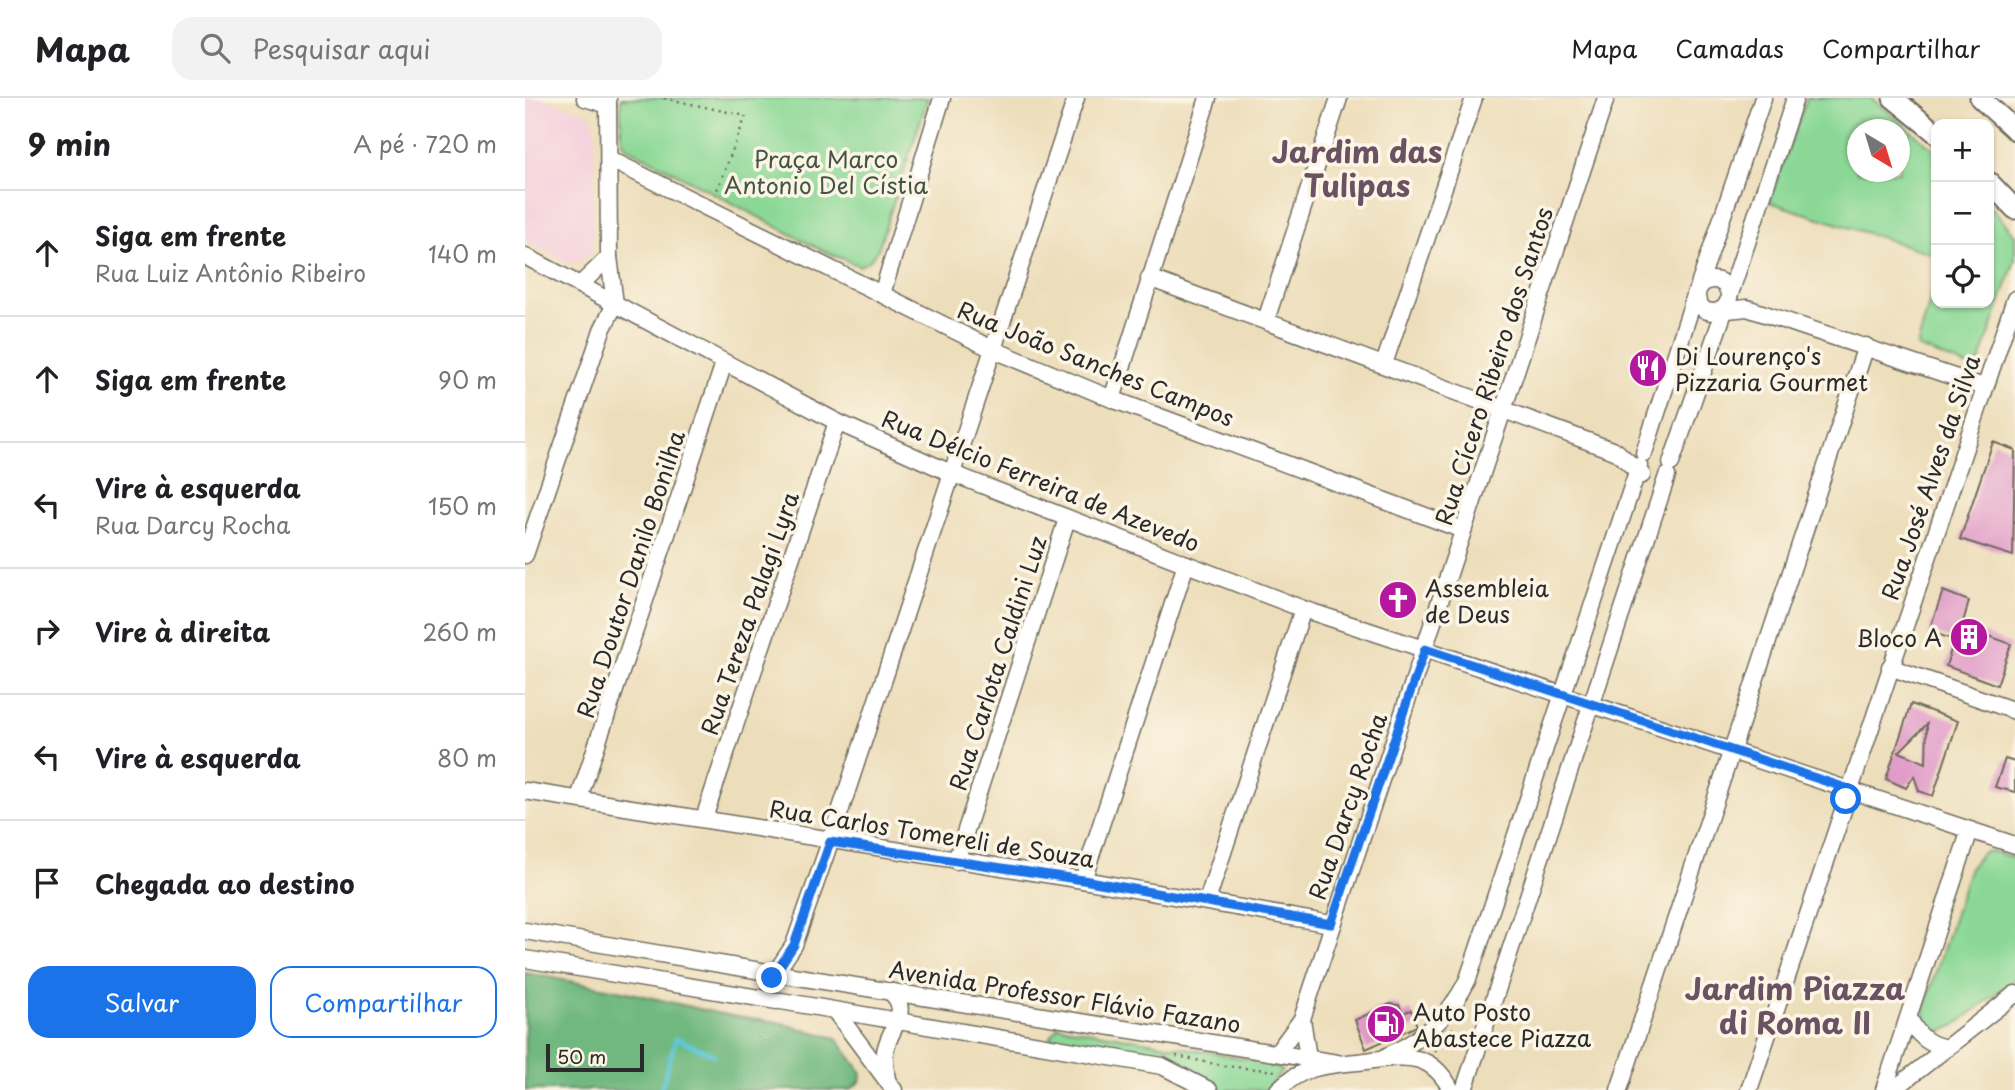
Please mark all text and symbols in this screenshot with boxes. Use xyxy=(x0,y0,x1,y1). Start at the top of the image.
search box xyxy=(172,17,662,80)
text: Mapa xyxy=(35,23,130,73)
icon: search xyxy=(196,29,234,67)
text: Pesquisar aqui xyxy=(252,29,431,68)
text: Mapa xyxy=(1571,30,1637,66)
text: Camadas xyxy=(1675,30,1784,66)
text: Compartilhar xyxy=(1822,30,1980,66)
north arrow xyxy=(1847,119,1910,182)
map controls xyxy=(1931,119,1994,308)
button: + xyxy=(1931,119,1994,182)
text: 9 min xyxy=(28,121,111,166)
text: A pé · 720 m xyxy=(353,126,497,161)
district label: Jardim das Tulipas xyxy=(1272,128,1442,207)
park label: Praça Marco Antonio Del Cístia xyxy=(724,141,928,202)
button: − xyxy=(1931,182,1994,245)
street label: Rua Cícero Ribeiro dos Santos xyxy=(1425,203,1561,529)
text: Siga em frente xyxy=(95,216,286,255)
icon: ahead xyxy=(28,234,66,272)
text: 140 m xyxy=(428,236,497,271)
button: locate xyxy=(1931,245,1994,308)
text: Rua Luiz Antônio Ribeiro xyxy=(95,255,366,290)
street label: Rua João Sanches Campos xyxy=(952,291,1240,435)
place label: Di Lourenço's Pizzaria Gourmet xyxy=(1675,338,1868,399)
restaurant icon: Di Lourenço's Pizzaria Gourmet xyxy=(1627,347,1669,389)
street label: Rua José Alves da Silva xyxy=(1872,350,1988,604)
icon: ahead xyxy=(28,360,66,398)
text: Siga em frente xyxy=(95,360,286,399)
text: 90 m xyxy=(438,362,497,397)
street label: Rua Délcio Ferreira de Azevedo xyxy=(877,400,1205,560)
street label: Rua Doutor Danilo Bonilha xyxy=(567,425,693,722)
text: Vire à esquerda xyxy=(95,468,301,507)
icon: left xyxy=(28,486,66,524)
street label: Rua Tereza Palagi Lyra xyxy=(691,487,807,739)
text: 150 m xyxy=(428,488,497,523)
text: Rua Darcy Rocha xyxy=(95,507,290,542)
street label: Rua Carlota Caldini Luz xyxy=(939,531,1055,795)
place label: Assembleia de Deus xyxy=(1425,570,1549,631)
church icon: Assembleia de Deus xyxy=(1377,579,1419,621)
icon: right xyxy=(28,612,66,650)
text: Vire à direita xyxy=(95,612,270,651)
text: 260 m xyxy=(422,614,497,649)
building icon: Bloco A xyxy=(1948,616,1990,658)
place label: Bloco A xyxy=(1856,620,1942,655)
street label: Rua Darcy Rocha xyxy=(1299,707,1396,904)
icon: left xyxy=(28,738,66,776)
text: Vire à esquerda xyxy=(95,738,301,777)
text: 80 m xyxy=(437,740,497,775)
route start xyxy=(1830,783,1861,814)
street label: Rua Carlos Tomereli de Souza xyxy=(767,790,1098,876)
icon: arrive xyxy=(28,864,66,902)
text: Chegada ao destino xyxy=(95,864,354,903)
street label: Avenida Professor Flávio Fazano xyxy=(887,951,1243,1041)
route end xyxy=(756,962,787,993)
district label: Jardim Piazza di Roma II xyxy=(1685,965,1906,1044)
button: Salvar xyxy=(28,966,256,1038)
button: Compartilhar xyxy=(270,966,497,1038)
place label: Auto Posto Abastece Piazza xyxy=(1413,994,1592,1055)
fuel station icon: Auto Posto Abastece Piazza xyxy=(1365,1003,1407,1045)
scale bar xyxy=(546,1041,644,1073)
text: 50 m xyxy=(557,1042,606,1070)

